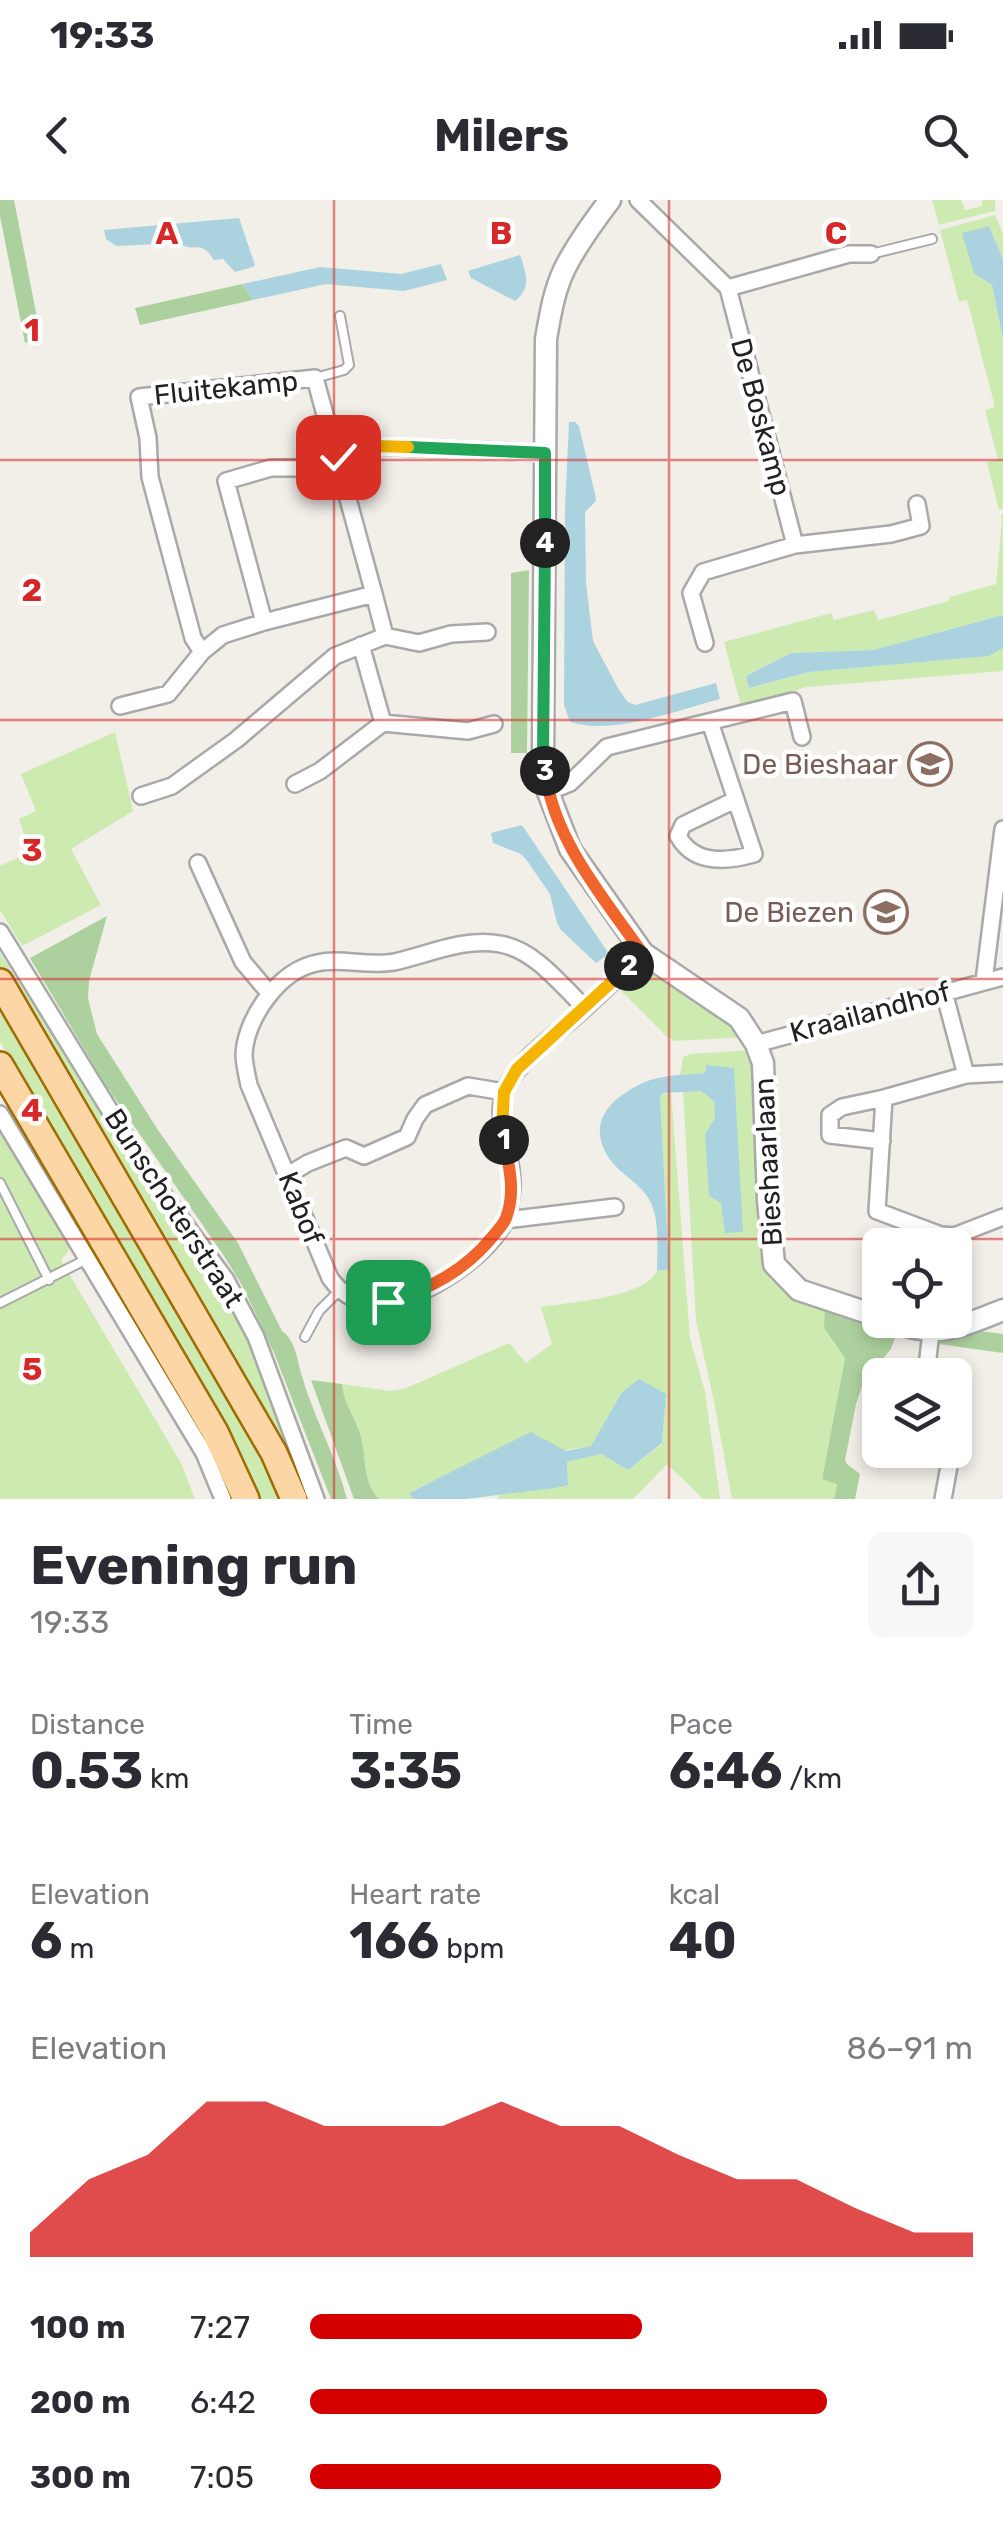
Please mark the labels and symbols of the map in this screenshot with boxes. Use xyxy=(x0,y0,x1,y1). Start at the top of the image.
text: A xyxy=(156,214,179,252)
text: B xyxy=(490,214,512,252)
text: C xyxy=(825,214,847,252)
text: 1 xyxy=(24,311,40,349)
street label: De Boskamp xyxy=(724,334,798,500)
street label: Fluitekamp xyxy=(152,364,300,412)
pin xyxy=(296,415,381,500)
pin: 4 xyxy=(520,518,570,568)
text: 2 xyxy=(22,571,42,609)
school or university icon: De Bieshaar xyxy=(907,741,953,787)
pin: 3 xyxy=(520,746,570,796)
place label: De Bieshaar xyxy=(742,748,898,781)
text: 3 xyxy=(21,831,43,869)
school or university icon: De Biezen xyxy=(863,889,909,935)
place label: De Biezen xyxy=(724,896,854,929)
pin: 2 xyxy=(604,941,654,991)
street label: Kraailandhof xyxy=(786,975,954,1049)
street label: Bieshaarlaan xyxy=(747,1077,789,1247)
text: 4 xyxy=(21,1091,43,1129)
street label: Bunschoterstraat xyxy=(98,1103,250,1313)
pin: 1 xyxy=(479,1115,529,1165)
street label: Kabof xyxy=(272,1167,331,1249)
pin xyxy=(346,1260,431,1345)
text: 5 xyxy=(22,1350,42,1388)

